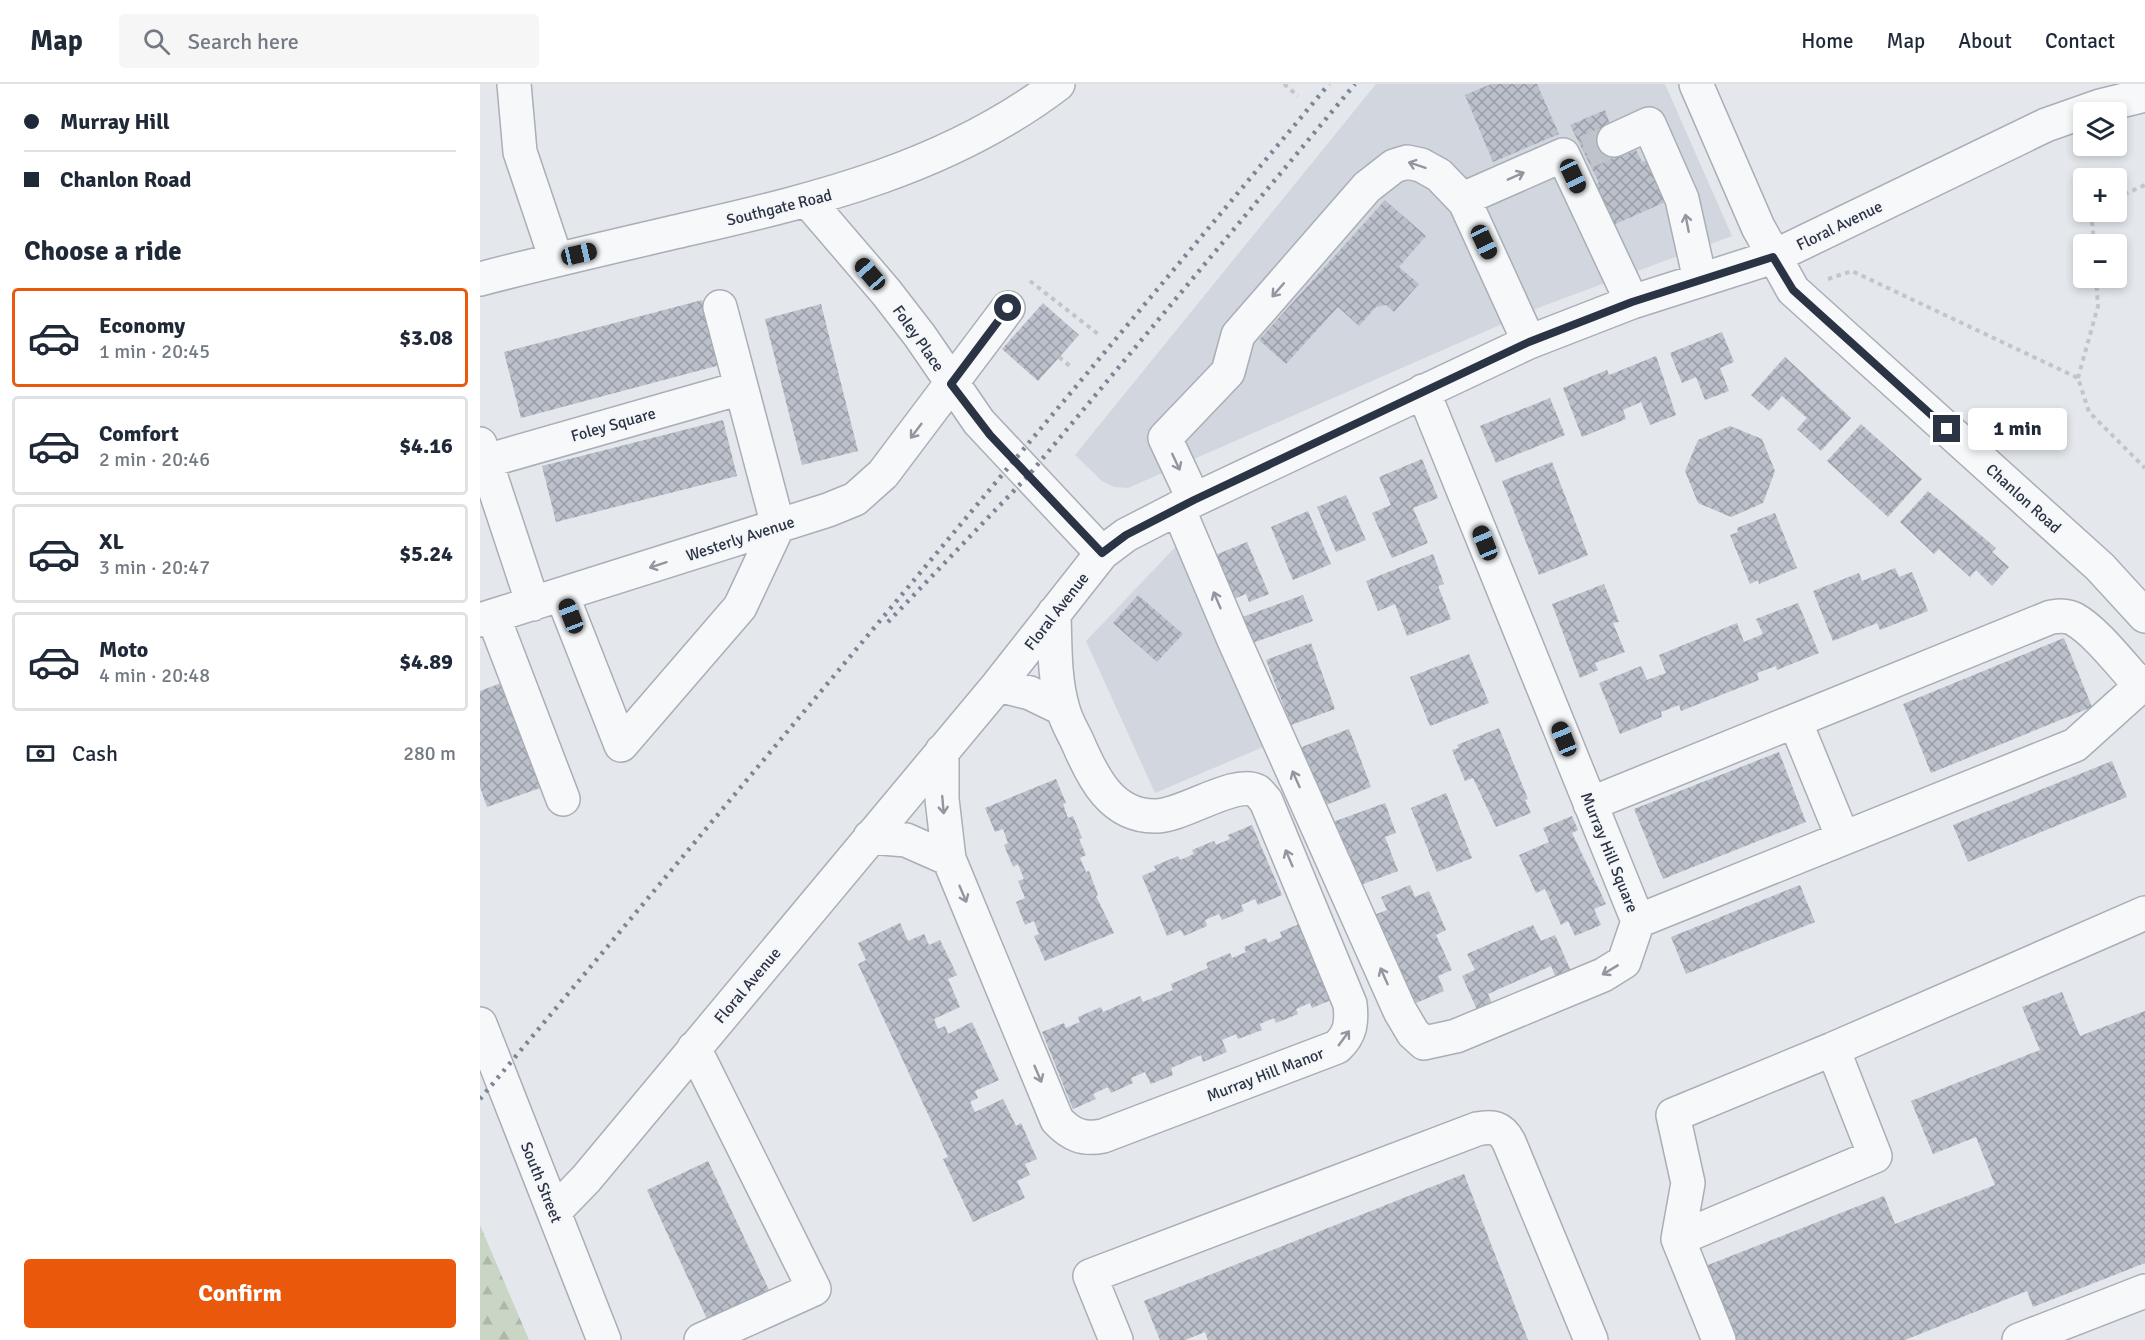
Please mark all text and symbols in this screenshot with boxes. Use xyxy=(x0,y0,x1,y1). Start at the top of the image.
search box xyxy=(119,14,539,68)
text: Map xyxy=(30,24,83,58)
icon: search xyxy=(140,25,173,58)
text: Search here xyxy=(188,28,299,55)
text: Home xyxy=(1801,28,1854,54)
text: Map xyxy=(1887,28,1925,54)
text: About xyxy=(1958,28,2012,54)
text: Contact xyxy=(2045,28,2115,54)
map controls xyxy=(2073,102,2127,288)
button: layers xyxy=(2073,102,2127,156)
text: Murray Hill xyxy=(60,108,170,135)
car xyxy=(1557,156,1589,196)
one-way arrow xyxy=(1408,159,1427,170)
text: Chanlon Road xyxy=(60,166,191,193)
button: + xyxy=(2073,168,2127,222)
one-way arrow xyxy=(1507,169,1525,181)
street label: Southgate Road xyxy=(724,185,834,231)
street label: Floral Avenue xyxy=(1793,196,1886,255)
one-way arrow xyxy=(1681,214,1692,233)
car xyxy=(1468,222,1500,262)
button: − xyxy=(2073,234,2127,288)
text: Choose a ride xyxy=(24,235,182,268)
car xyxy=(559,241,599,267)
car xyxy=(851,255,889,293)
one-way arrow xyxy=(1271,282,1285,297)
route start xyxy=(994,294,1021,321)
street label: Foley Place xyxy=(888,301,948,376)
icon: car xyxy=(27,311,81,365)
text: Economy xyxy=(99,312,185,339)
text: $3.08 xyxy=(399,324,453,351)
text: 1 min · 20:45 xyxy=(99,339,210,364)
street label: Foley Square xyxy=(569,403,658,447)
callout: 1 min xyxy=(1968,408,2067,450)
route end xyxy=(1933,415,1960,442)
text: 1 min xyxy=(1993,416,2042,441)
icon: car xyxy=(27,419,81,473)
text: Comfort xyxy=(99,420,179,447)
one-way arrow xyxy=(909,423,922,439)
text: $4.16 xyxy=(399,432,453,459)
text: 2 min · 20:46 xyxy=(99,447,210,472)
one-way arrow xyxy=(1170,452,1182,470)
street label: Chanlon Road xyxy=(1982,460,2065,538)
street label: Westerly Avenue xyxy=(684,512,797,566)
car xyxy=(1470,523,1500,563)
icon: car xyxy=(27,527,81,581)
text: XL xyxy=(99,528,124,555)
text: $5.24 xyxy=(399,540,453,567)
text: 3 min · 20:47 xyxy=(99,555,210,580)
one-way arrow xyxy=(649,560,668,571)
street label: Floral Avenue xyxy=(1020,569,1093,655)
one-way arrow xyxy=(1211,592,1222,610)
car xyxy=(556,596,586,636)
icon: car xyxy=(27,635,81,689)
text: Moto xyxy=(99,636,148,663)
text: $4.89 xyxy=(399,648,453,675)
text: 4 min · 20:48 xyxy=(99,663,210,688)
car xyxy=(1549,719,1579,759)
icon: cash xyxy=(24,737,57,770)
text: Cash xyxy=(72,740,118,767)
text: 280 m xyxy=(403,741,456,766)
one-way arrow xyxy=(1289,770,1301,788)
street label: Murray Hill Square xyxy=(1576,789,1642,915)
one-way arrow xyxy=(938,795,949,814)
one-way arrow xyxy=(1283,849,1294,867)
one-way arrow xyxy=(958,885,969,903)
street label: Floral Avenue xyxy=(710,943,785,1028)
one-way arrow xyxy=(1602,964,1619,976)
one-way arrow xyxy=(1378,967,1389,985)
one-way arrow xyxy=(1338,1031,1350,1047)
street label: Murray Hill Manor xyxy=(1204,1043,1327,1107)
one-way arrow xyxy=(1033,1065,1044,1083)
street label: South Street xyxy=(516,1139,567,1226)
button: Confirm xyxy=(24,1259,456,1328)

